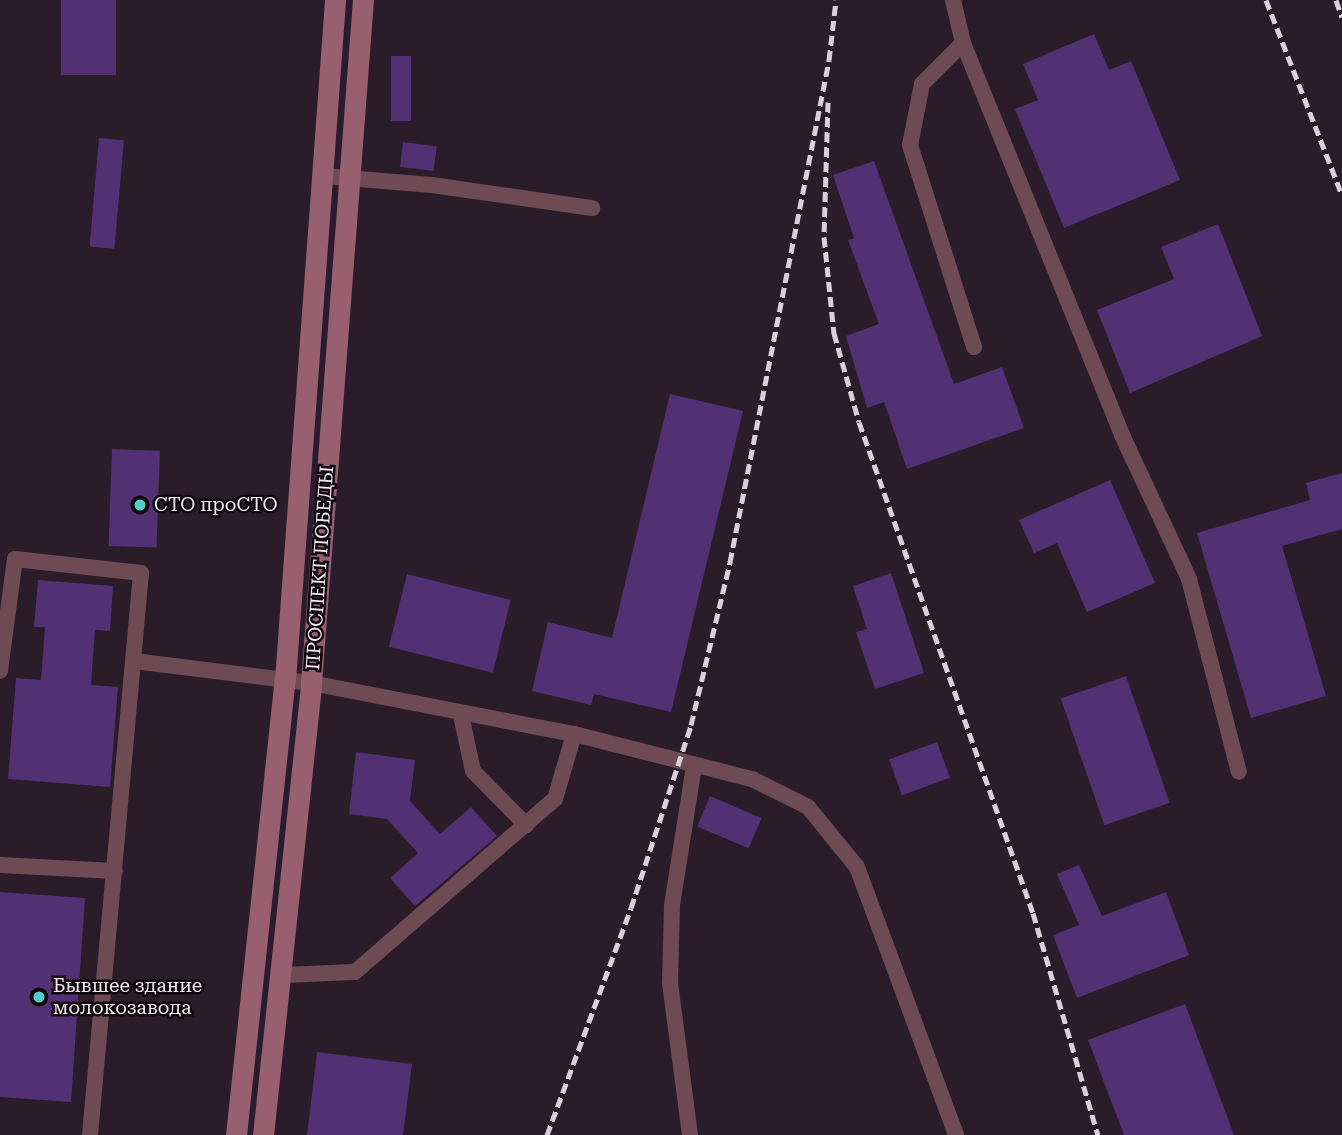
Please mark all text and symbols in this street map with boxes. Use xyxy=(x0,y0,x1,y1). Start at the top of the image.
street label: ПРОСПЕКТ ПОБЕДЫ xyxy=(301,465,339,671)
place label: СТО проСТО xyxy=(154,494,278,516)
marker: СТО проСТО xyxy=(132,497,148,513)
place label: Бывшее здание молокозавода xyxy=(53,975,202,1019)
marker: Бывшее здание молокозавода xyxy=(31,989,47,1005)

